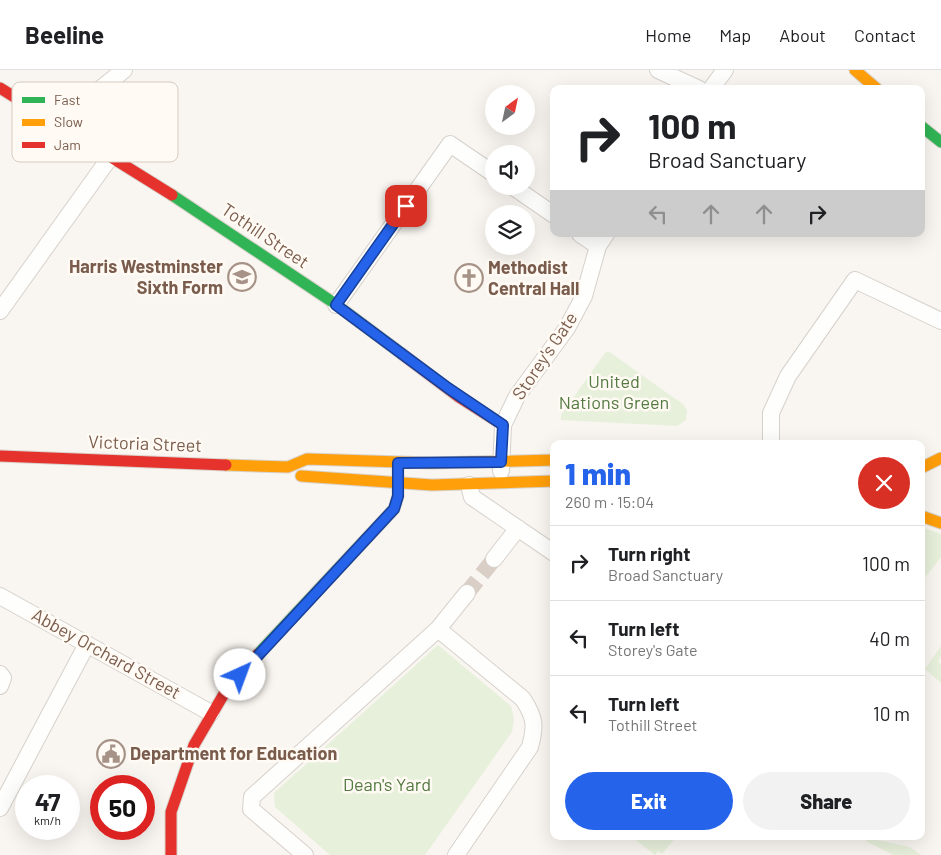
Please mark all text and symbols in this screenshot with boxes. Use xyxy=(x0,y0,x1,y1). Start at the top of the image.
text: Beeline xyxy=(25,20,104,49)
text: Home xyxy=(645,24,691,46)
text: Map xyxy=(719,24,751,46)
text: About xyxy=(779,24,826,46)
text: Contact xyxy=(854,24,916,46)
legend xyxy=(12,82,178,162)
north arrow xyxy=(485,85,535,135)
map controls xyxy=(485,85,535,255)
text: Fast xyxy=(54,91,80,108)
text: 100 m xyxy=(648,104,737,146)
icon: right xyxy=(565,105,630,170)
text: Slow xyxy=(54,113,83,130)
text: Jam xyxy=(54,136,81,153)
button: sound xyxy=(485,145,535,195)
text: Broad Sanctuary xyxy=(648,146,806,172)
pin xyxy=(385,185,427,227)
icon: arrive xyxy=(392,192,420,220)
street label: Tothill Street xyxy=(218,198,313,272)
icon: left xyxy=(644,200,672,228)
icon: ahead xyxy=(697,200,725,228)
icon: ahead xyxy=(750,200,778,228)
icon: right xyxy=(803,200,831,228)
button: layers xyxy=(485,205,535,255)
place label: Harris Westminster Sixth Form xyxy=(69,255,223,298)
place label: Methodist Central Hall xyxy=(488,256,579,299)
school or university icon: Harris Westminster Sixth Form xyxy=(227,262,257,292)
church icon: Methodist Central Hall xyxy=(454,263,484,293)
street label: Storey's Gate xyxy=(507,308,581,403)
park label: United Nations Green xyxy=(559,370,669,413)
street label: Victoria Street xyxy=(88,430,202,456)
text: 1 min xyxy=(565,455,631,491)
button: close xyxy=(858,457,910,509)
text: 260 m · 15:04 xyxy=(565,492,654,511)
text: Turn right xyxy=(608,542,690,565)
icon: right xyxy=(565,549,593,577)
text: 100 m xyxy=(862,552,910,575)
text: Broad Sanctuary xyxy=(608,565,723,584)
street label: Abbey Orchard Street xyxy=(28,603,185,703)
text: Turn left xyxy=(608,617,679,640)
icon: left xyxy=(565,624,593,652)
text: 40 m xyxy=(869,627,910,650)
text: Storey's Gate xyxy=(608,640,698,659)
position arrow xyxy=(213,648,265,700)
text: Turn left xyxy=(608,692,679,715)
icon: left xyxy=(565,699,593,727)
text: 10 m xyxy=(873,702,910,725)
text: Tothill Street xyxy=(608,715,697,734)
public building icon: Department for Education xyxy=(96,739,126,769)
place label: Department for Education xyxy=(130,742,337,764)
button: Exit xyxy=(565,772,733,830)
button: Share xyxy=(743,772,910,830)
park label: Dean's Yard xyxy=(343,773,431,795)
speed limit sign: 50 xyxy=(90,775,155,840)
text: 47 xyxy=(35,786,60,816)
text: km/h xyxy=(34,813,61,827)

